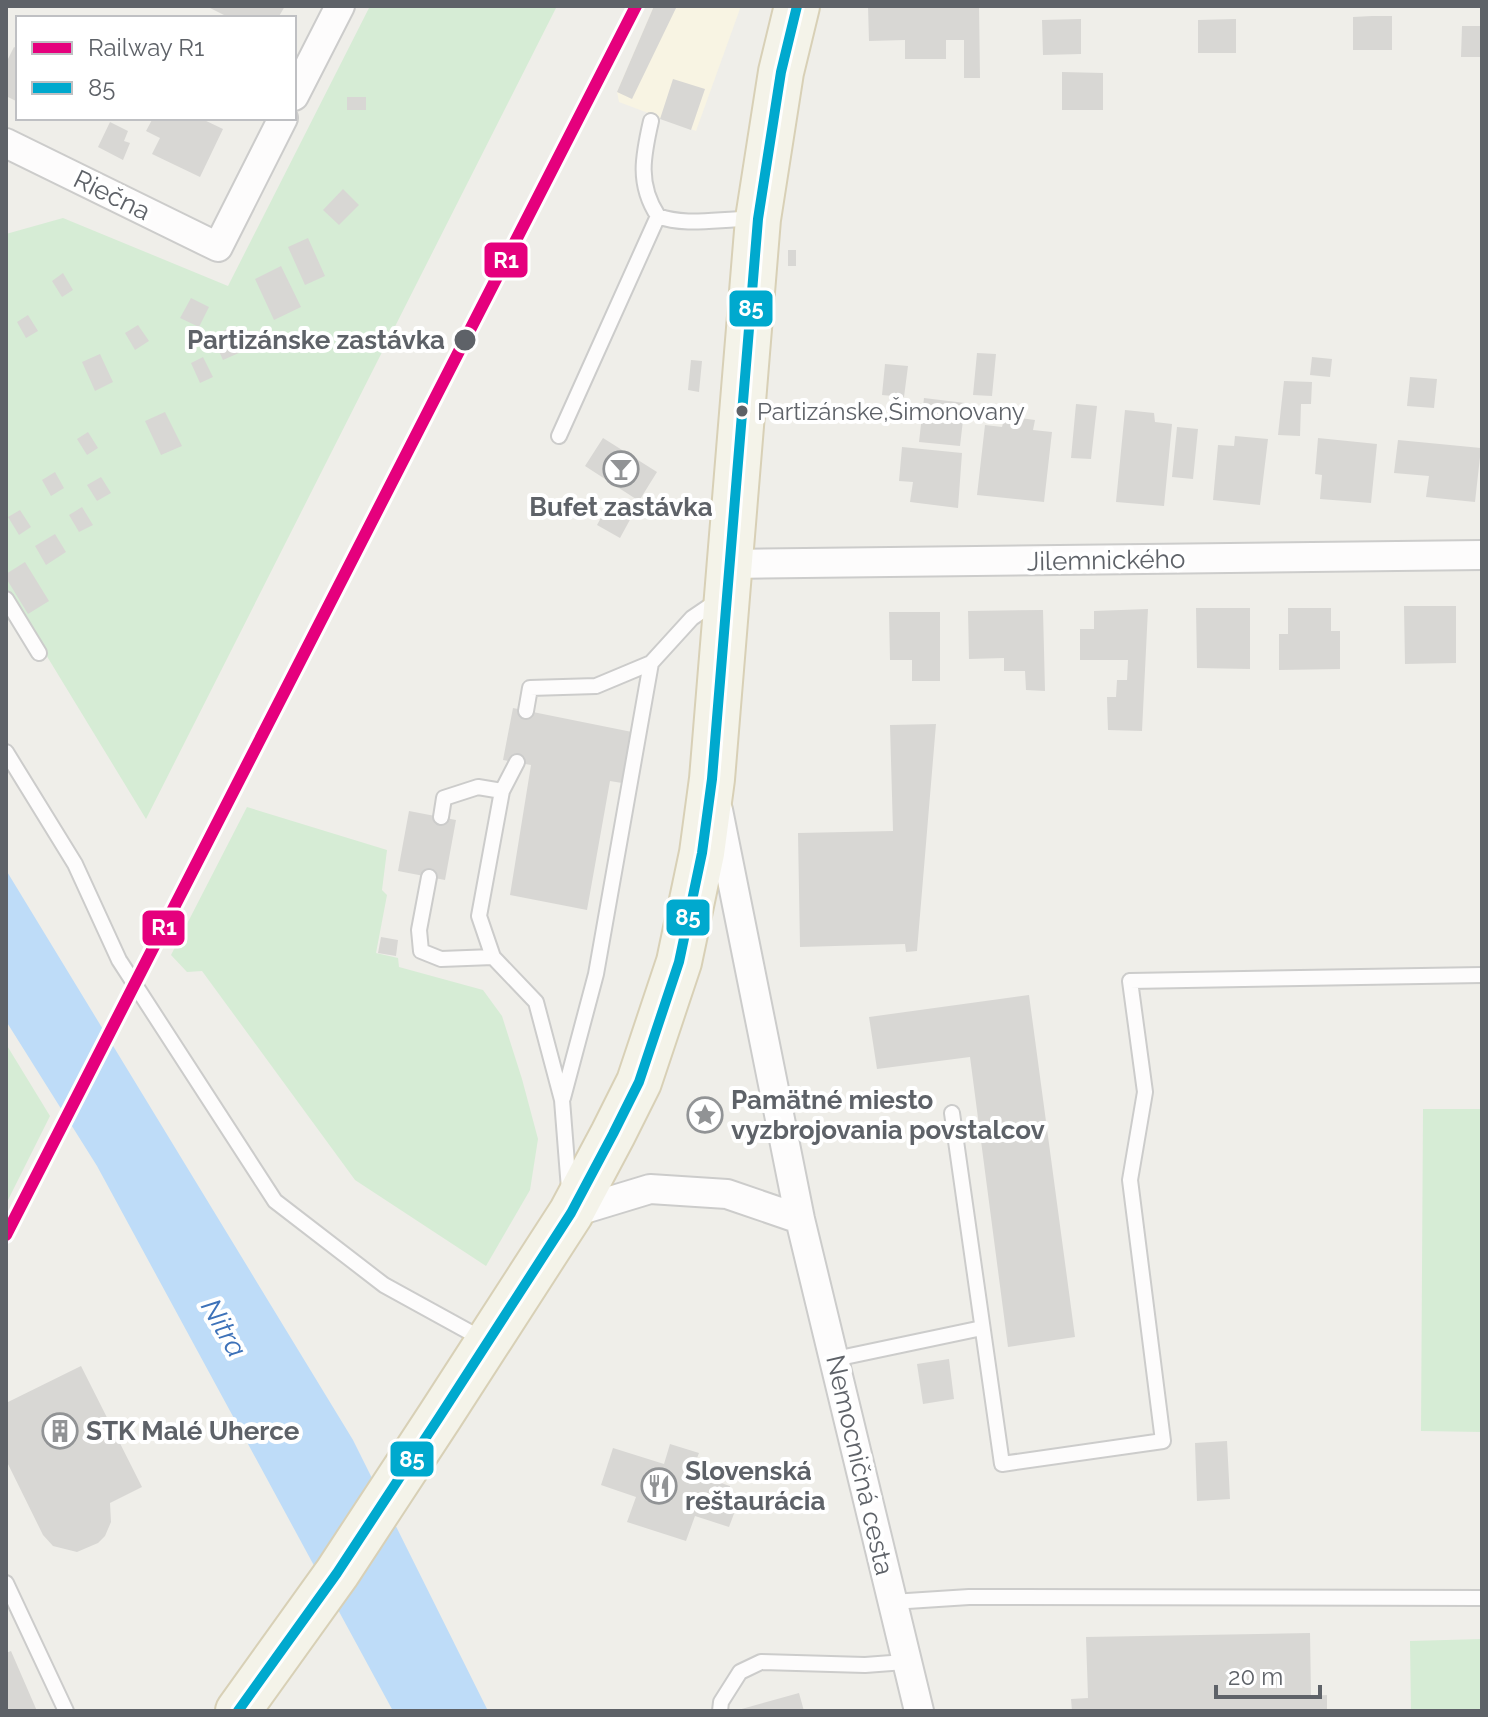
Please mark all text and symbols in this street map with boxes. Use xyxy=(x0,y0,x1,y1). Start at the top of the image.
legend xyxy=(16,16,296,120)
text: Railway R1 xyxy=(88,33,204,62)
text: 85 xyxy=(88,73,115,102)
street label: Riečna xyxy=(69,164,155,226)
line badge: R1 xyxy=(483,241,529,279)
text: R1 xyxy=(493,247,519,273)
line badge: 85 xyxy=(728,289,774,328)
text: 85 xyxy=(738,295,764,321)
place label: Partizánske zastávka xyxy=(187,325,445,355)
marker: Partizánske zastávka xyxy=(452,327,478,353)
place label: Partizánske,Šimonovany xyxy=(757,396,1025,426)
marker: Partizánske,Šimonovany xyxy=(734,403,750,419)
bar icon: Bufet zastávka xyxy=(602,450,640,488)
place label: Bufet zastávka xyxy=(529,492,713,522)
street label: Jilemnického xyxy=(1027,544,1185,576)
line badge: 85 xyxy=(665,898,711,937)
text: 85 xyxy=(675,904,701,930)
line badge: R1 xyxy=(141,909,186,947)
text: R1 xyxy=(151,914,177,940)
place label: Pamätné miesto vyzbrojovania povstalcov xyxy=(731,1085,1045,1145)
place icon: Pamätné miesto vyzbrojovania povstalcov xyxy=(686,1096,724,1134)
water label: Nitra xyxy=(194,1293,254,1363)
street label: Nemocničná cesta xyxy=(820,1352,900,1578)
building icon: STK Malé Uherce xyxy=(41,1412,79,1450)
place label: STK Malé Uherce xyxy=(86,1416,300,1446)
line badge: 85 xyxy=(389,1440,435,1478)
text: 85 xyxy=(399,1446,425,1472)
place label: Slovenská reštaurácia xyxy=(685,1456,825,1516)
restaurant icon: Slovenská reštaurácia xyxy=(640,1467,678,1505)
scale bar xyxy=(1216,1649,1320,1699)
text: 20 m xyxy=(1228,1662,1283,1691)

